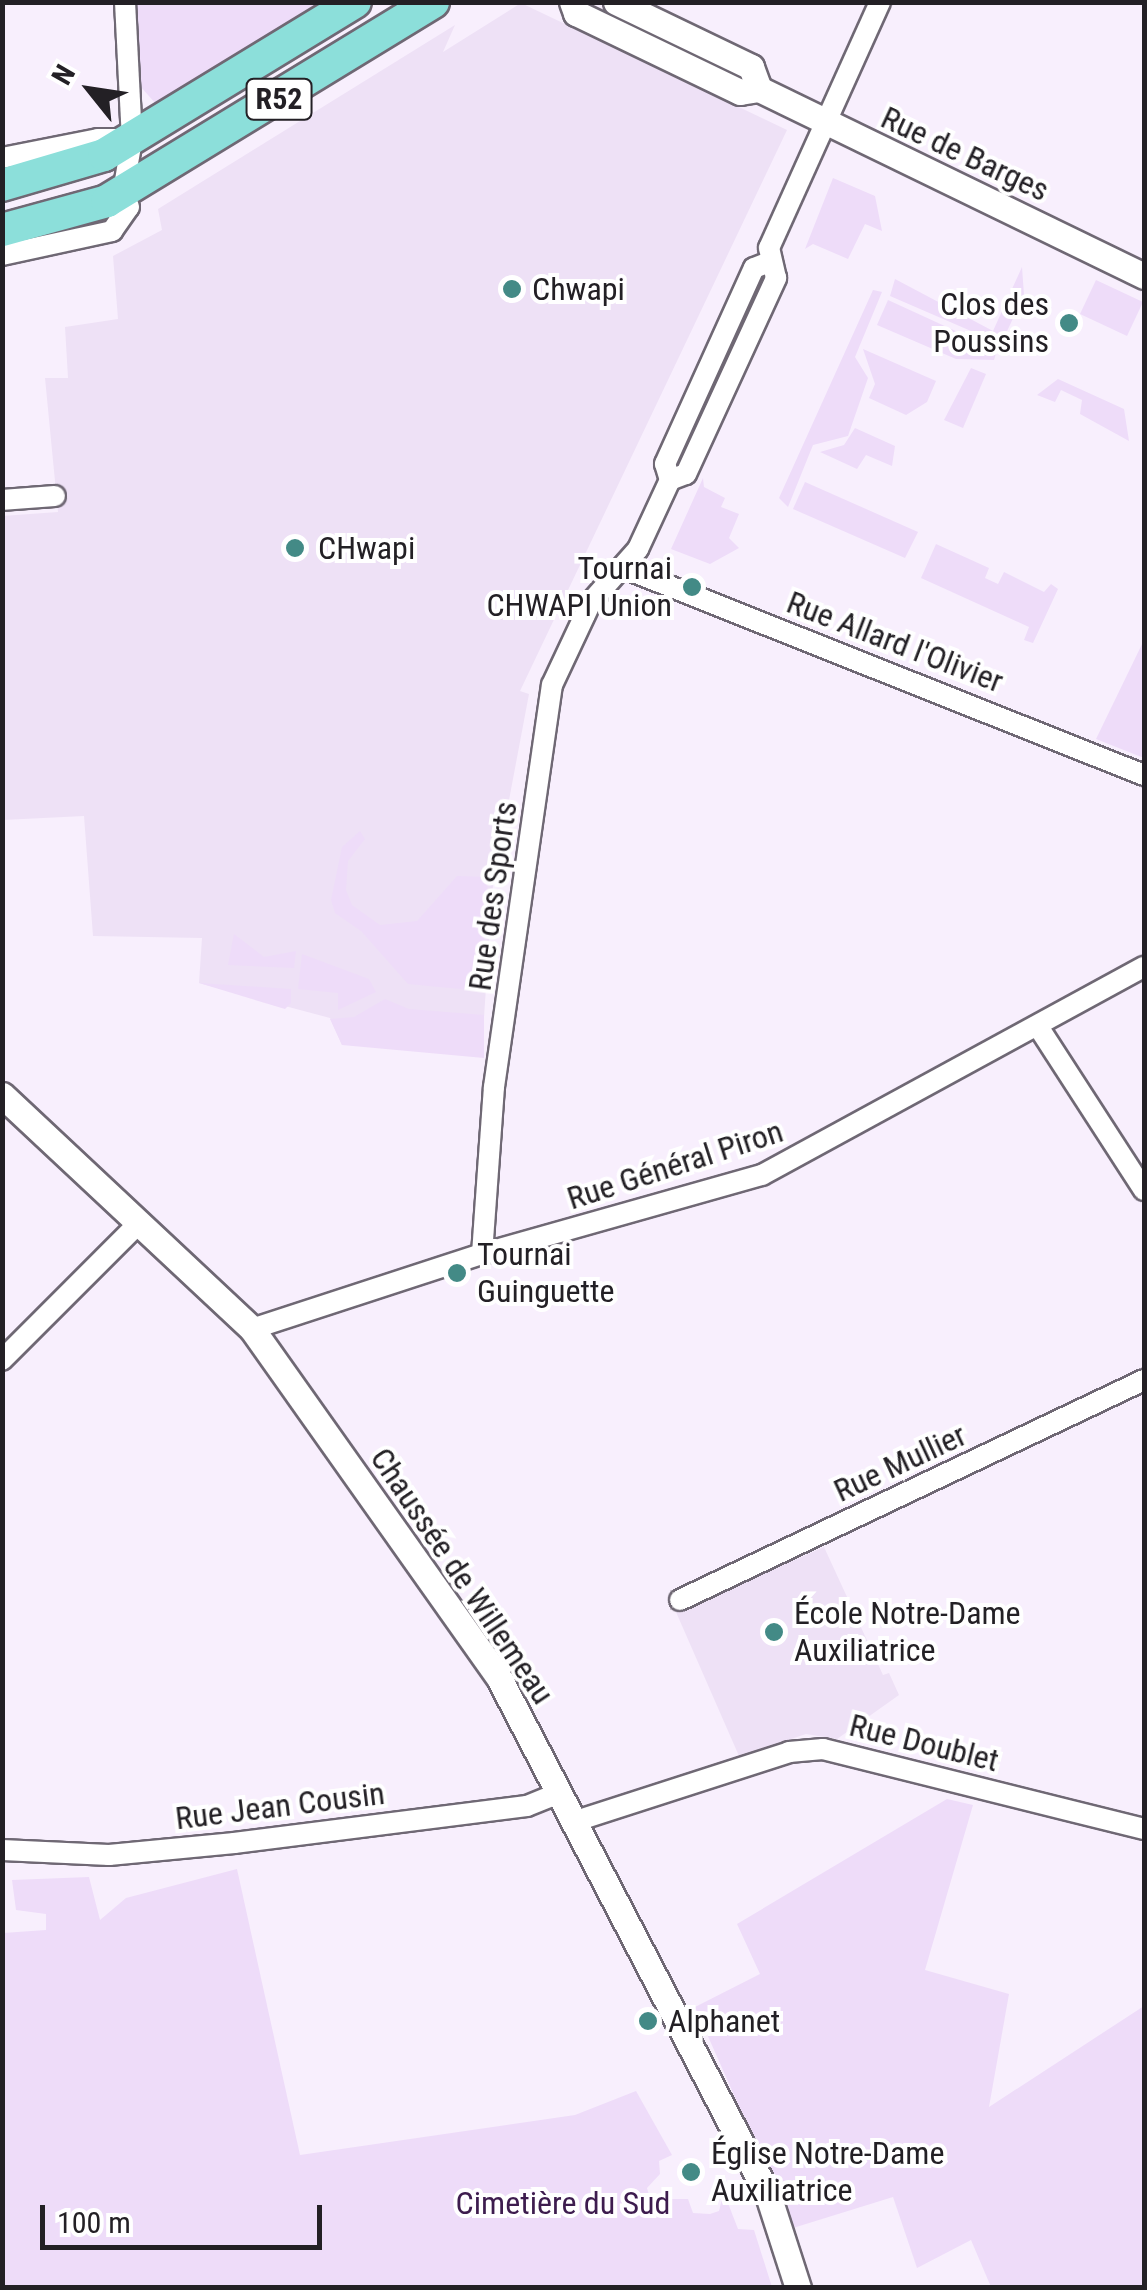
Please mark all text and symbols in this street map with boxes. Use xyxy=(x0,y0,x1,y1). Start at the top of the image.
north arrow xyxy=(40,40,140,140)
text: N xyxy=(45,59,82,90)
road number: R52 xyxy=(244,74,314,124)
street label: Rue de Barges xyxy=(875,98,1055,210)
place label: Chwapi xyxy=(532,270,625,308)
marker: Chwapi xyxy=(501,278,523,300)
place label: Clos des Poussins xyxy=(933,286,1049,361)
marker: Clos des Poussins xyxy=(1058,312,1080,334)
place label: CHwapi xyxy=(318,529,415,567)
marker: CHwapi xyxy=(282,535,308,561)
place label: Tournai CHWAPI Union xyxy=(486,550,672,625)
marker: Tournai CHWAPI Union xyxy=(681,576,703,598)
street label: Rue Allard l'Olivier xyxy=(781,583,1009,701)
street label: Rue des Sports xyxy=(461,799,525,993)
street label: Rue Général Piron xyxy=(562,1112,788,1218)
place label: Tournai Guinguette xyxy=(477,1236,614,1311)
marker: Tournai Guinguette xyxy=(446,1262,468,1284)
street label: Rue Mullier xyxy=(828,1416,972,1510)
street label: Chaussée de Willemeau xyxy=(362,1441,562,1711)
place label: École Notre-Dame Auxiliatrice xyxy=(794,1595,1021,1670)
marker: École Notre-Dame Auxiliatrice xyxy=(763,1621,785,1643)
street label: Rue Doublet xyxy=(846,1706,1002,1780)
street label: Rue Jean Cousin xyxy=(173,1774,387,1838)
place label: Alphanet xyxy=(668,2002,780,2040)
marker: Alphanet xyxy=(637,2010,659,2032)
place label: Église Notre-Dame Auxiliatrice xyxy=(711,2135,944,2210)
marker: Église Notre-Dame Auxiliatrice xyxy=(680,2161,702,2183)
park label: Cimetière du Sud xyxy=(456,2184,670,2222)
scale bar xyxy=(45,2185,328,2247)
text: 100 m xyxy=(57,2205,131,2240)

